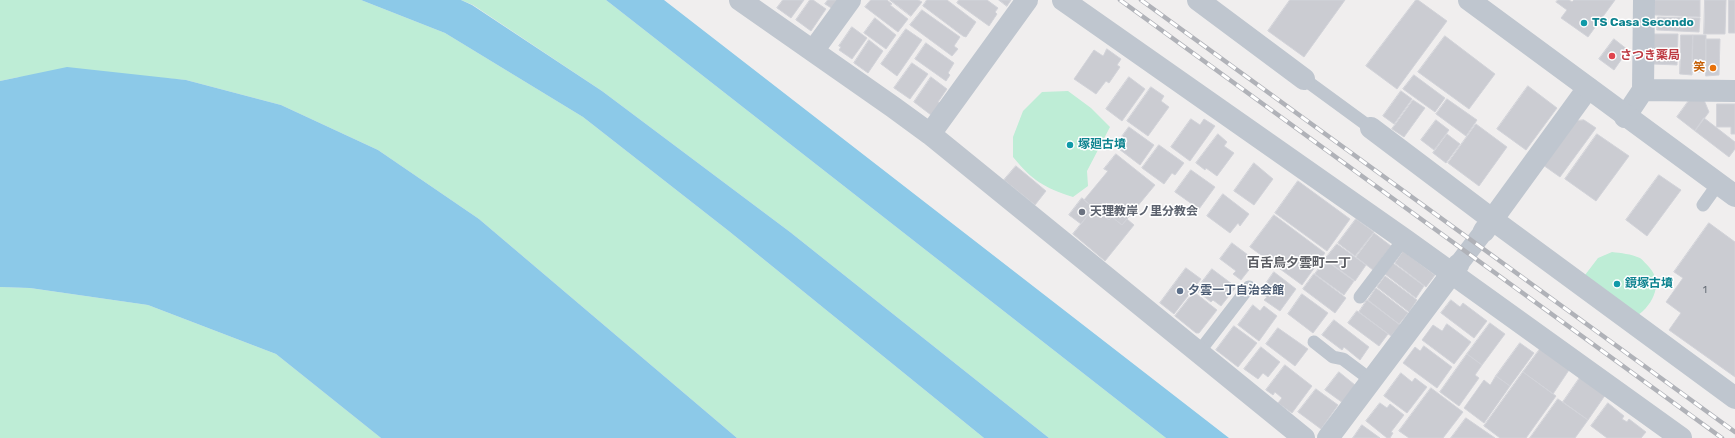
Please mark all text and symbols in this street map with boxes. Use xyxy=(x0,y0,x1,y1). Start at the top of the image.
place label: TS Casa Secondo xyxy=(1592,16,1694,30)
marker: TS Casa Secondo xyxy=(1579,18,1589,28)
place label: さつき薬局 xyxy=(1620,49,1680,63)
marker: さつき薬局 xyxy=(1607,51,1617,61)
place label: 笑 xyxy=(1693,61,1705,75)
marker: 笑 xyxy=(1708,63,1718,73)
place label: 塚廻古墳 xyxy=(1078,138,1126,152)
marker: 塚廻古墳 xyxy=(1065,140,1075,150)
place label: 天理教岸ノ里分教会 xyxy=(1090,205,1198,219)
marker: 天理教岸ノ里分教会 xyxy=(1077,207,1087,217)
district label: 百舌鳥夕雲町一丁 xyxy=(1247,255,1351,271)
place label: 鏡塚古墳 xyxy=(1625,277,1673,291)
marker: 鏡塚古墳 xyxy=(1612,279,1622,289)
place label: 夕雲一丁自治会館 xyxy=(1188,284,1284,298)
house number: 1 xyxy=(1703,284,1707,296)
marker: 夕雲一丁自治会館 xyxy=(1175,286,1185,296)

